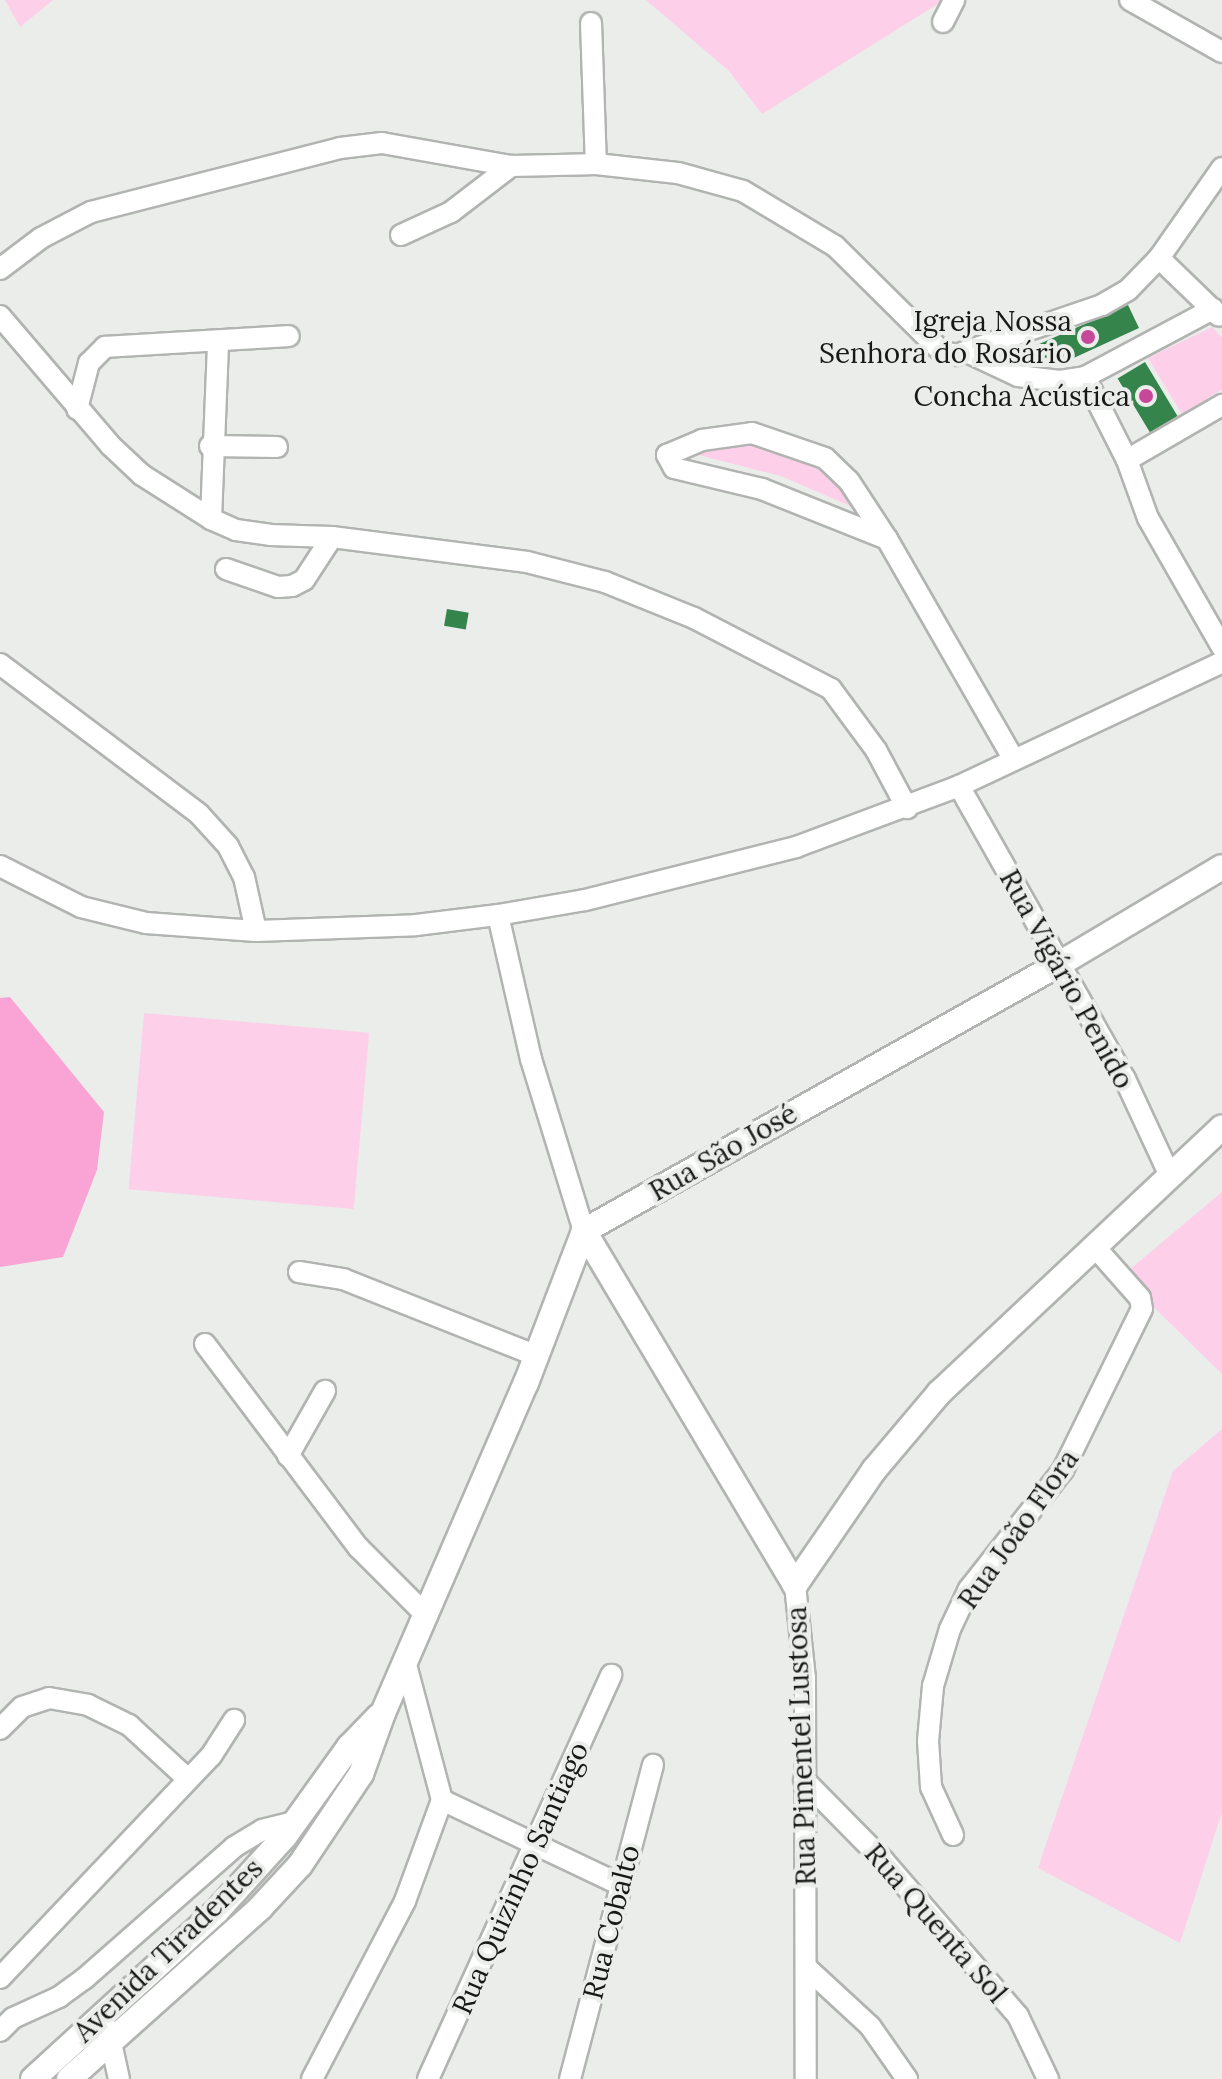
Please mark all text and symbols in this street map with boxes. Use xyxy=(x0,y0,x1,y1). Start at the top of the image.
place label: Igreja Nossa Senhora do Rosário xyxy=(819,304,1072,370)
marker: Igreja Nossa Senhora do Rosário xyxy=(1079,328,1097,346)
place label: Concha Acústica xyxy=(913,379,1130,413)
marker: Concha Acústica xyxy=(1137,387,1155,405)
street label: Rua Vigário Penido xyxy=(993,864,1141,1094)
street label: Rua São José xyxy=(643,1096,803,1208)
street label: Rua João Flora xyxy=(951,1443,1085,1615)
street label: Rua Pimentel Lustosa xyxy=(779,1606,823,1886)
street label: Rua Quizinho Santiago xyxy=(445,1737,595,2019)
street label: Rua Quenta Sol xyxy=(858,1837,1014,2009)
street label: Rua Cobalto xyxy=(576,1841,646,2003)
street label: Avenida Tiradentes xyxy=(67,1851,269,2049)

